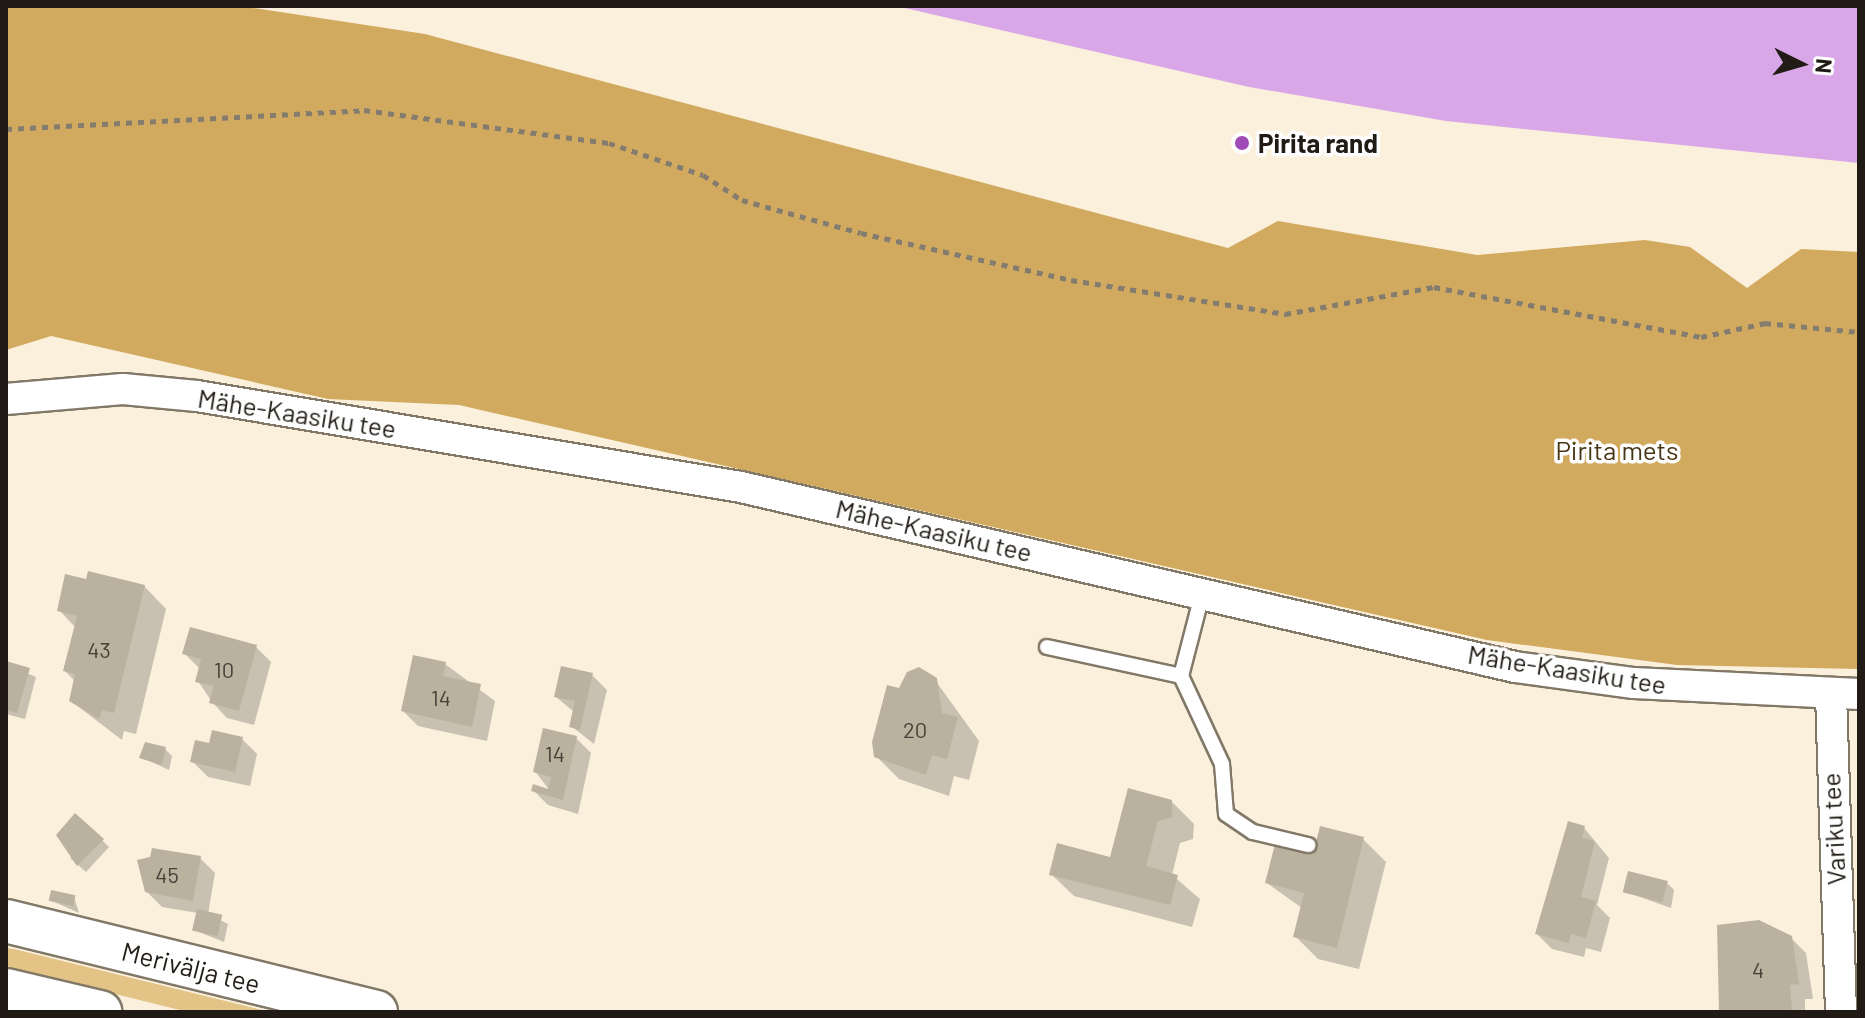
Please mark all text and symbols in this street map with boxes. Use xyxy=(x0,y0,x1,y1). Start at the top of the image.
north arrow xyxy=(1761,24,1841,104)
text: N xyxy=(1811,58,1838,75)
place label: Pirita rand xyxy=(1258,127,1378,159)
marker: Pirita rand xyxy=(1233,134,1251,152)
street label: Mähe-Kaasiku tee xyxy=(196,382,398,444)
park label: Pirita mets xyxy=(1555,434,1679,466)
street label: Mähe-Kaasiku tee xyxy=(833,492,1035,568)
house number: 43 xyxy=(87,637,111,663)
street label: Mähe-Kaasiku tee xyxy=(1466,638,1668,700)
house number: 10 xyxy=(214,657,234,683)
house number: 14 xyxy=(431,685,451,711)
house number: 20 xyxy=(903,717,927,743)
house number: 14 xyxy=(545,741,565,767)
street label: Variku tee xyxy=(1814,772,1852,886)
house number: 45 xyxy=(155,862,179,888)
street label: Merivälja tee xyxy=(119,935,263,999)
house number: 4 xyxy=(1752,957,1764,983)

